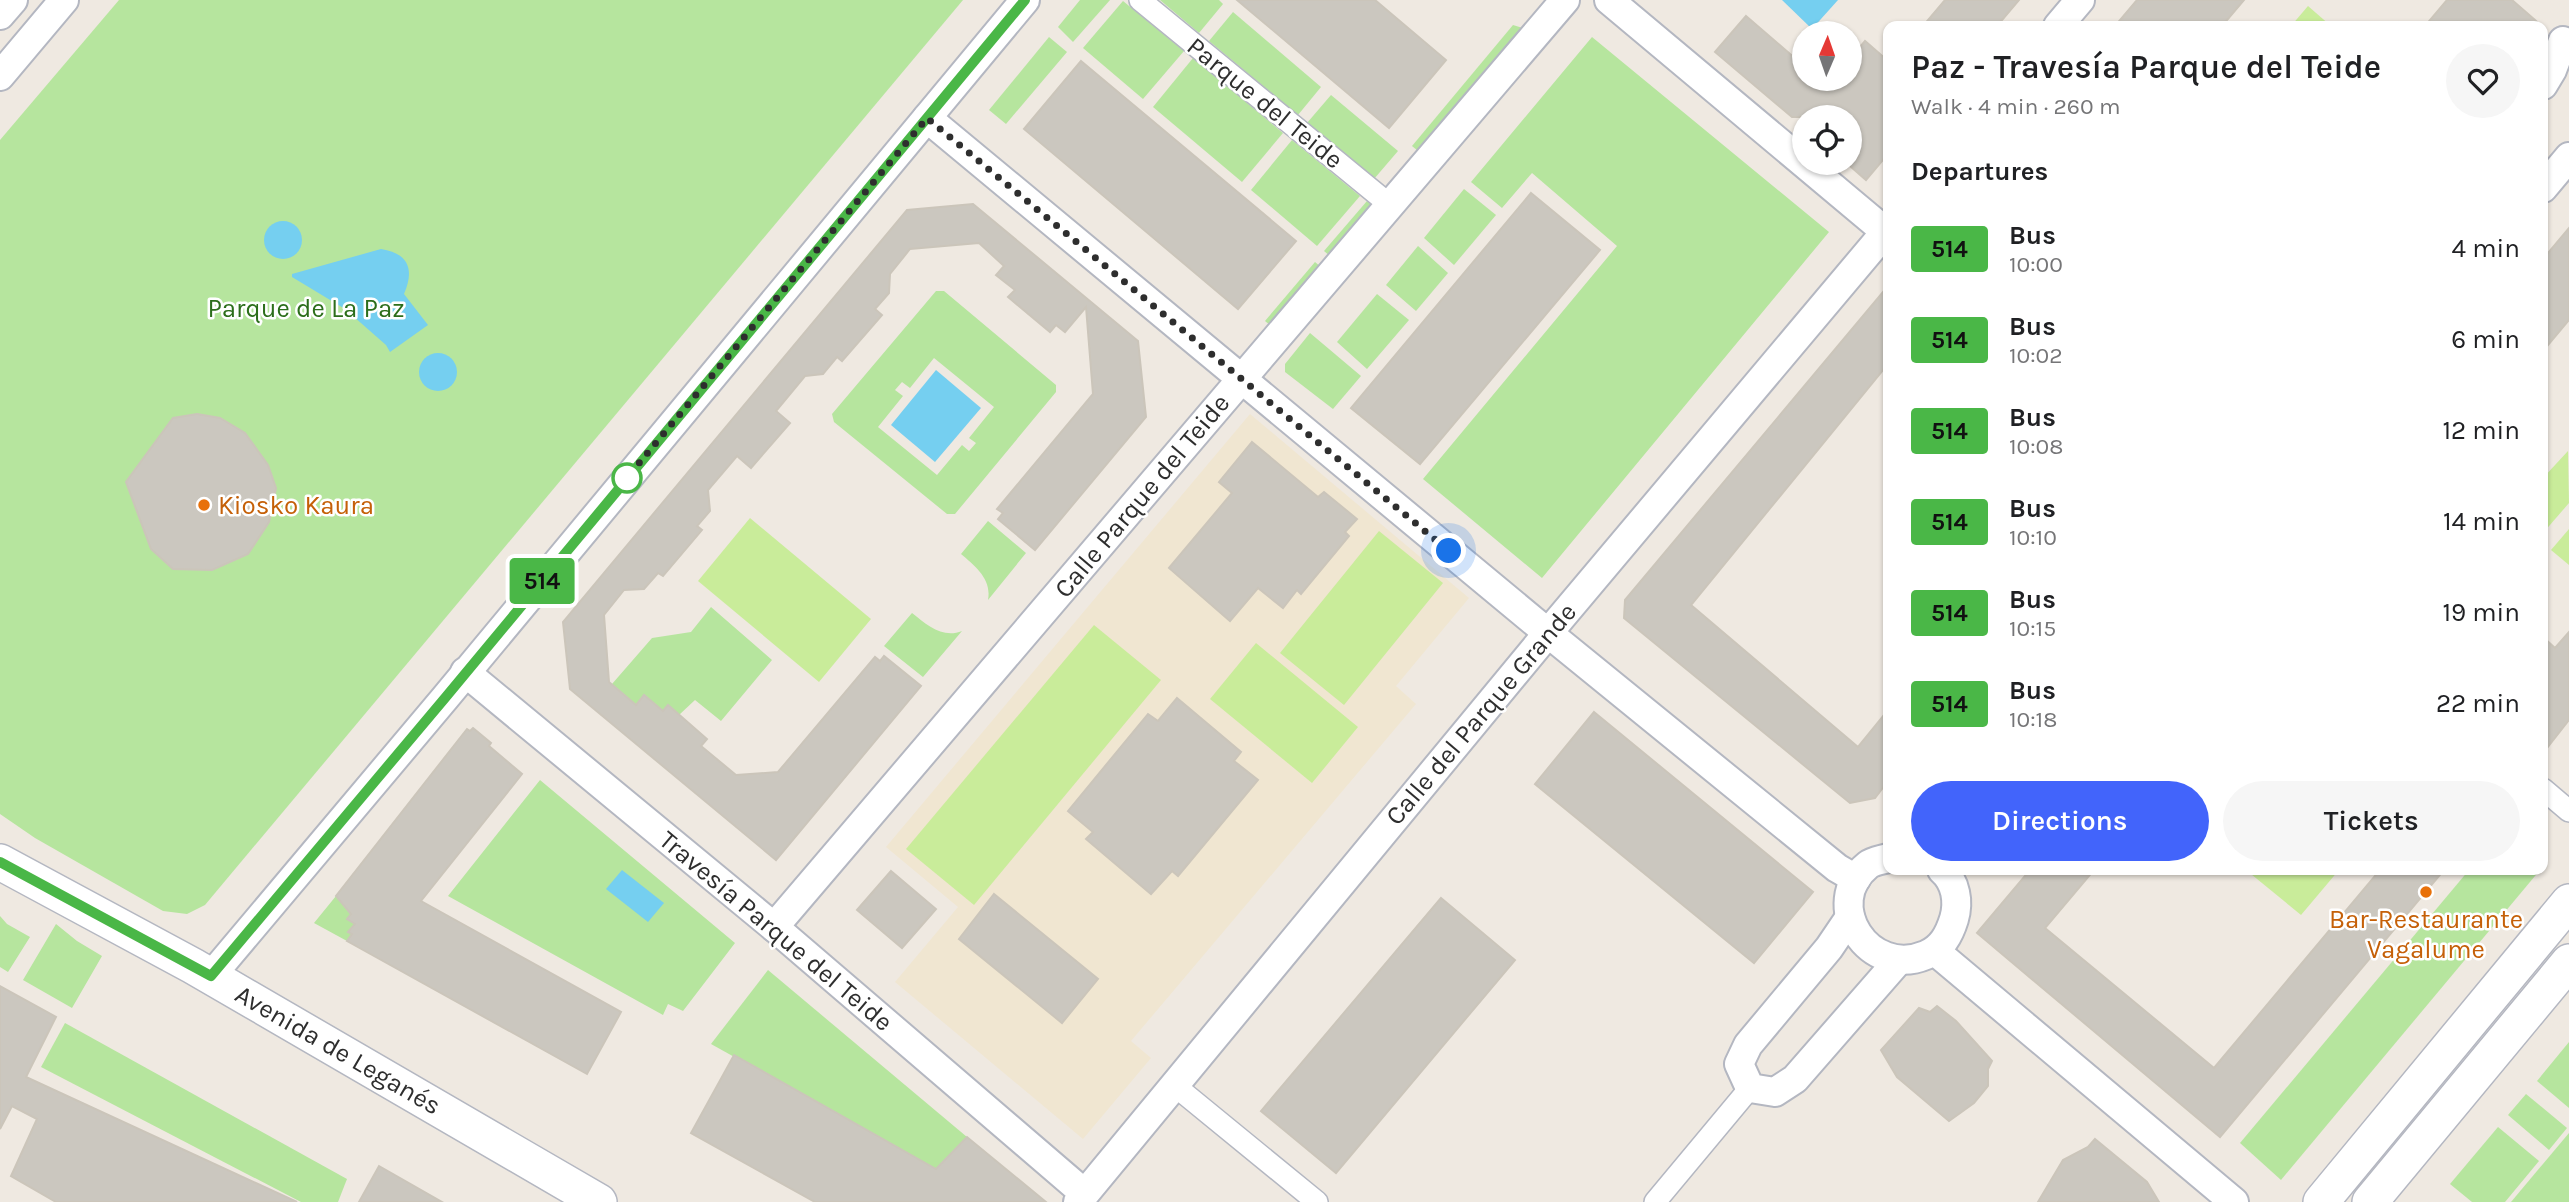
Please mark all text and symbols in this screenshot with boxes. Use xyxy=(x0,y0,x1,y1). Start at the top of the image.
north arrow xyxy=(1792,21,1862,91)
map controls xyxy=(1792,21,1862,175)
street label: Parque del Teide xyxy=(1181,31,1349,175)
button: heart xyxy=(2446,44,2520,118)
text: Paz - Travesía Parque del Teide xyxy=(1911,48,2381,86)
text: Walk · 4 min · 260 m xyxy=(1911,93,2121,120)
button: locate xyxy=(1792,105,1862,175)
text: Departures xyxy=(1911,156,2048,187)
text: Bus xyxy=(2009,220,2056,251)
text: 4 min xyxy=(2452,233,2520,264)
text: 514 xyxy=(1931,235,1968,263)
text: 10:00 xyxy=(2009,251,2063,278)
park label: Parque de La Paz xyxy=(207,293,405,324)
text: Bus xyxy=(2009,311,2056,342)
text: 6 min xyxy=(2451,324,2520,355)
text: 514 xyxy=(1931,326,1968,354)
text: 10:02 xyxy=(2009,342,2063,369)
street label: Calle Parque del Teide xyxy=(1048,388,1236,604)
text: Bus xyxy=(2009,402,2056,433)
text: 12 min xyxy=(2442,415,2520,446)
text: 514 xyxy=(1931,417,1968,445)
text: 10:08 xyxy=(2009,433,2063,460)
unlabelled marker xyxy=(612,463,642,493)
place label: Kiosko Kaura xyxy=(218,490,374,521)
text: Bus xyxy=(2009,493,2056,524)
marker: Kiosko Kaura xyxy=(196,497,212,513)
text: 14 min xyxy=(2443,506,2520,537)
text: 514 xyxy=(1931,508,1968,536)
text: 10:10 xyxy=(2009,524,2057,551)
your location xyxy=(1431,533,1466,568)
line badge: 514 xyxy=(502,558,582,604)
text: 514 xyxy=(524,567,560,595)
text: Bus xyxy=(2009,584,2056,615)
street label: Calle del Parque Grande xyxy=(1379,597,1583,831)
text: 19 min xyxy=(2442,597,2520,628)
text: 514 xyxy=(1931,599,1968,627)
text: 10:15 xyxy=(2009,615,2056,642)
text: Bus xyxy=(2009,675,2056,706)
text: 22 min xyxy=(2436,688,2520,719)
text: 514 xyxy=(1931,690,1968,718)
text: 10:18 xyxy=(2009,706,2057,733)
button: Directions xyxy=(1911,781,2209,861)
button: Tickets xyxy=(2223,781,2520,861)
street label: Travesía Parque del Teide xyxy=(653,824,899,1038)
marker: Bar-Restaurante Vagalume xyxy=(2418,884,2434,900)
place label: Bar-Restaurante Vagalume xyxy=(2329,904,2523,965)
street label: Avenida de Leganés xyxy=(230,979,446,1121)

